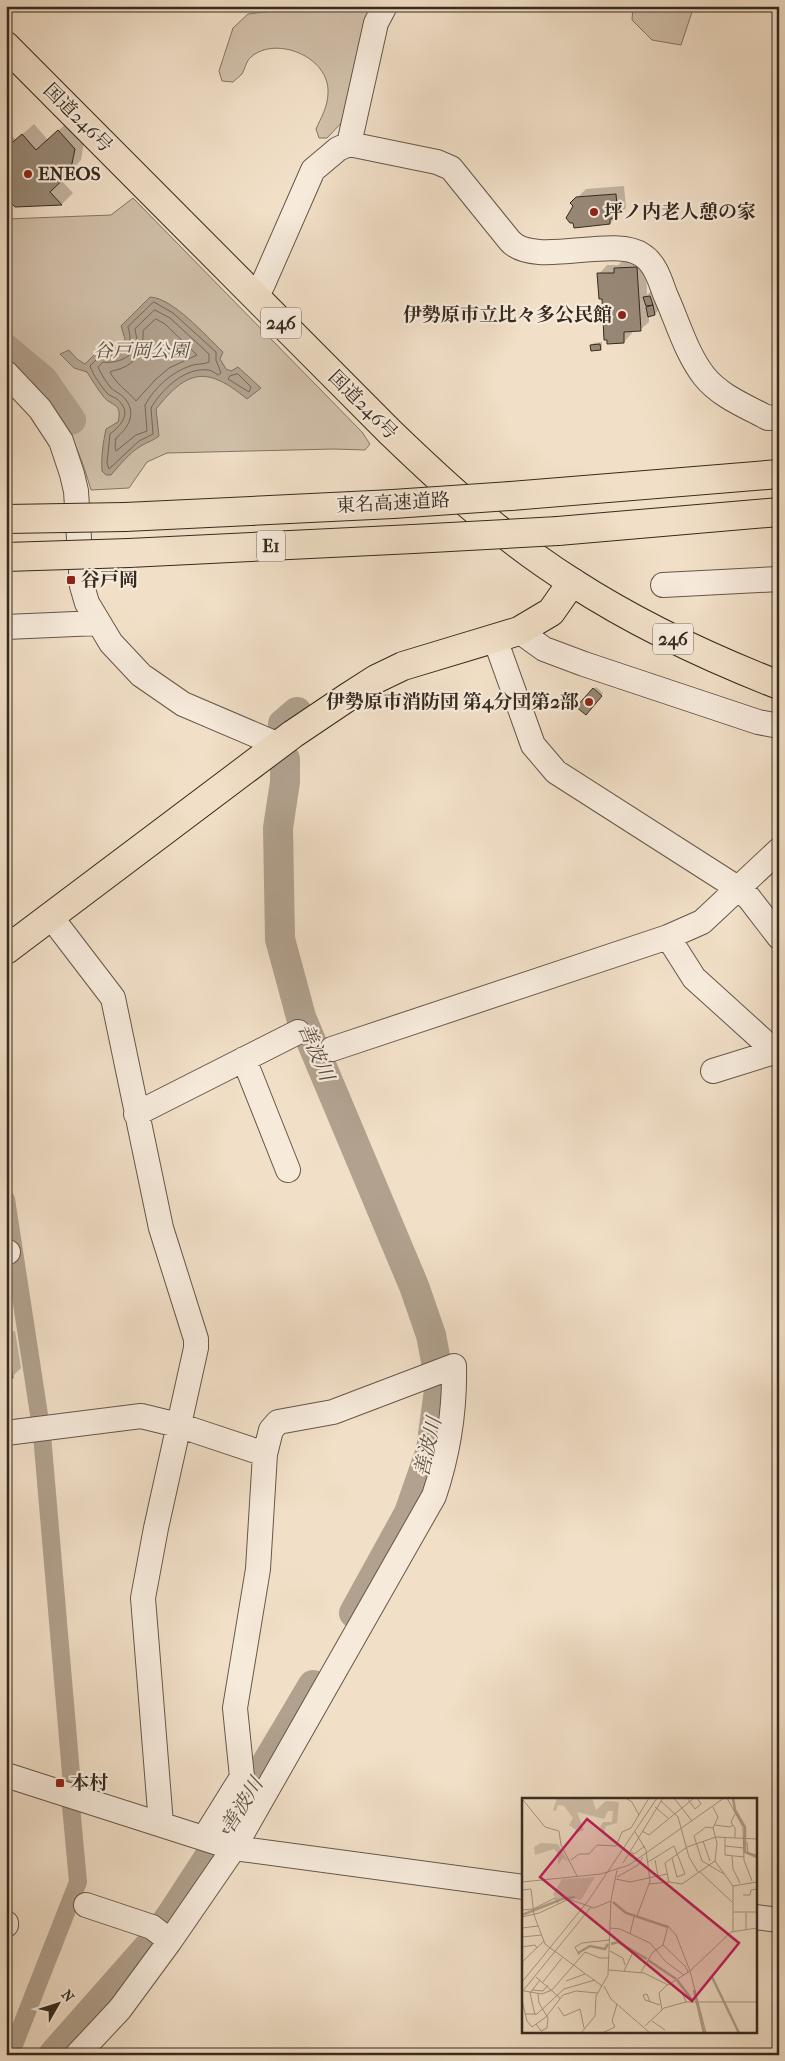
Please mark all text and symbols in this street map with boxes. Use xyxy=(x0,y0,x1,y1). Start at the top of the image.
street label: 国道246号 xyxy=(39,79,117,157)
place label: ENEOS xyxy=(38,163,101,185)
marker: ENEOS xyxy=(22,168,34,180)
place label: 坪ノ内老人憩の家 xyxy=(604,201,756,223)
marker: 坪ノ内老人憩の家 xyxy=(588,206,600,218)
place label: 伊勢原市立比々多公民館 xyxy=(403,304,612,326)
road number: 246 xyxy=(261,307,301,338)
marker: 伊勢原市立比々多公民館 xyxy=(616,309,628,321)
park label: 谷戸岡公園 xyxy=(93,340,191,362)
street label: 国道246号 xyxy=(324,366,402,444)
street label: 東名高速道路 xyxy=(335,489,451,517)
road number: E1 xyxy=(257,530,285,562)
place label: 谷戸岡 xyxy=(81,569,138,591)
marker: 谷戸岡 xyxy=(65,574,77,586)
road number: 246 xyxy=(653,624,693,654)
place label: 伊勢原市消防団 第4分団第2部 xyxy=(326,691,579,713)
marker: 伊勢原市消防団 第4分団第2部 xyxy=(583,696,595,708)
water label: 善波川 xyxy=(294,1020,339,1086)
water label: 善波川 xyxy=(410,1413,446,1479)
place label: 本村 xyxy=(70,1772,108,1794)
water label: 善波川 xyxy=(216,1772,269,1837)
marker: 本村 xyxy=(54,1777,66,1789)
inset map xyxy=(522,1798,758,2034)
north arrow xyxy=(32,1978,82,2028)
text: N xyxy=(58,1987,78,2006)

